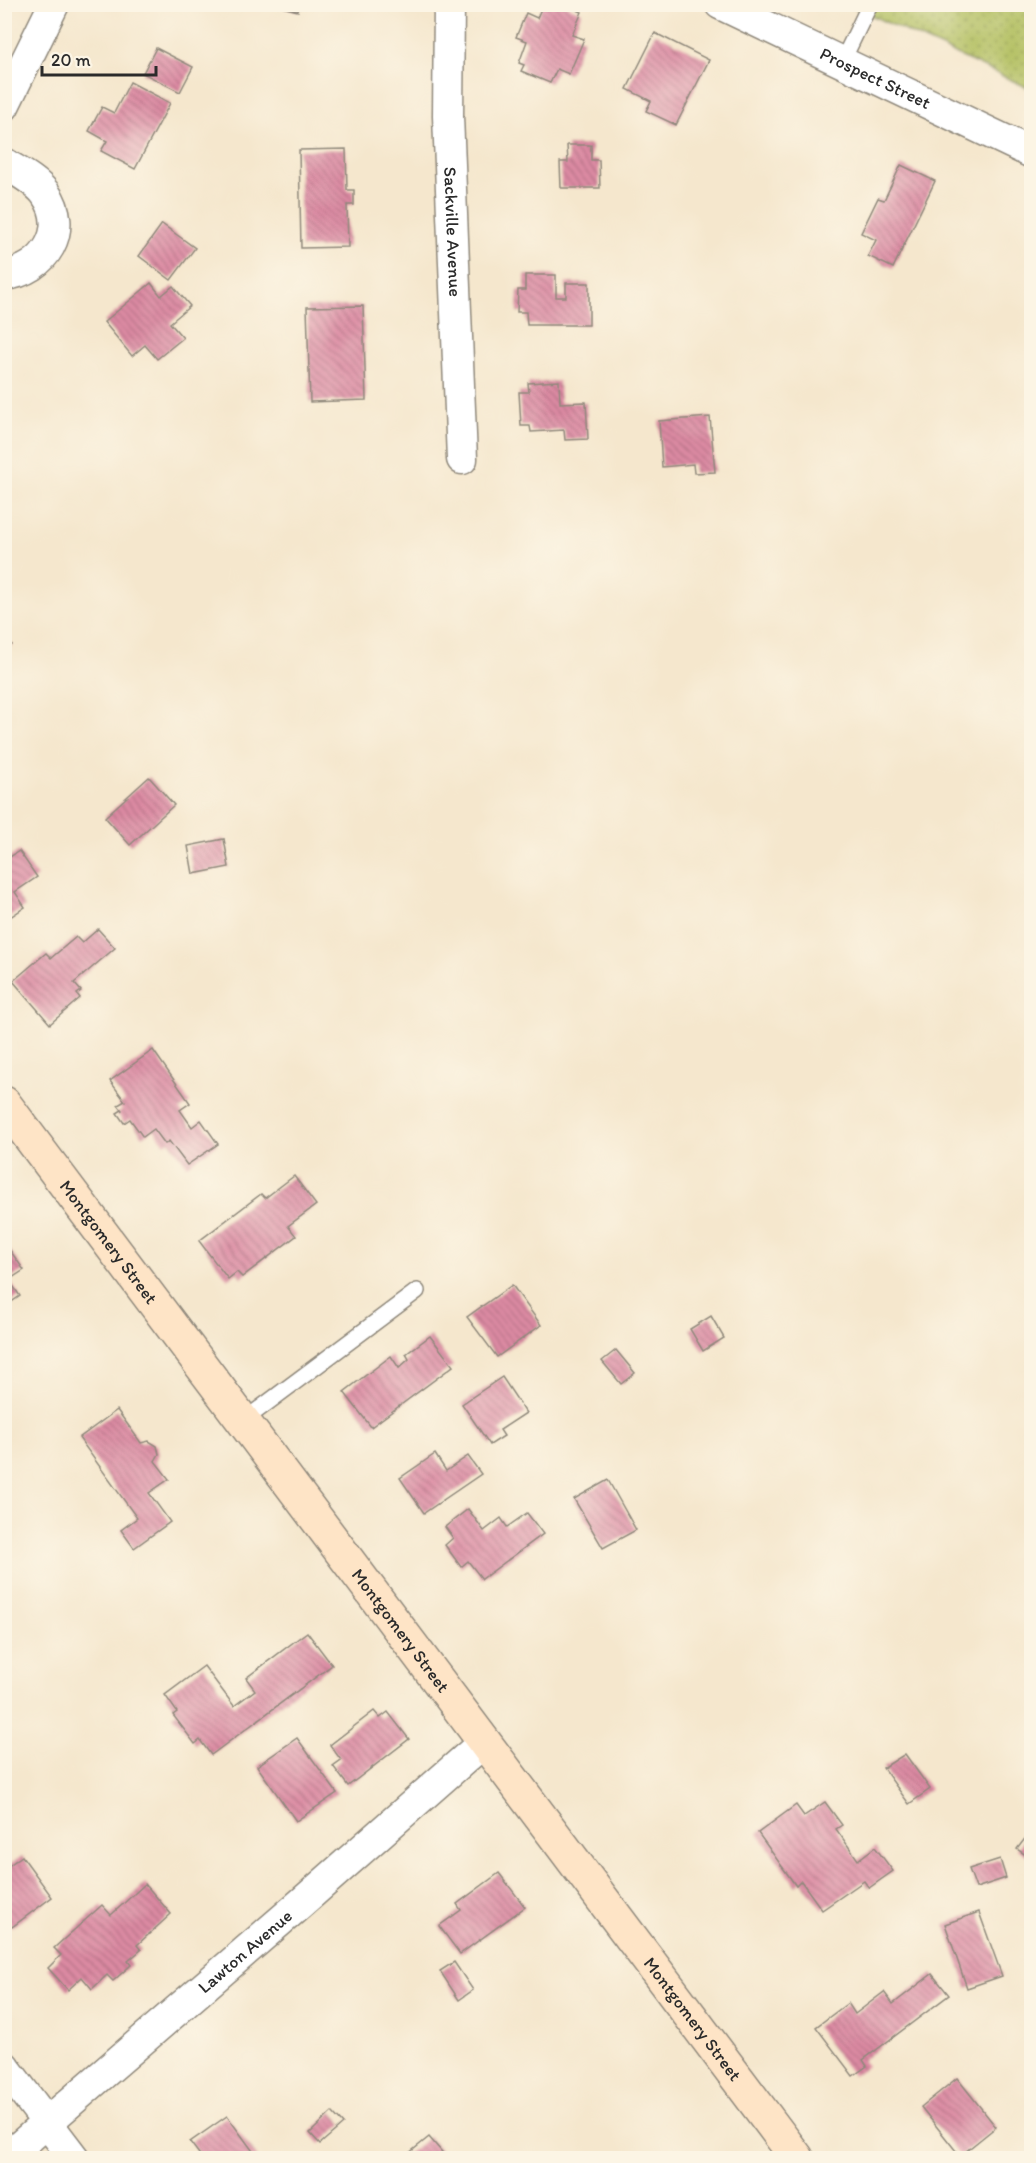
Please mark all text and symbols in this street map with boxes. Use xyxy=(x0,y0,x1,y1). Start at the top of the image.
scale bar xyxy=(42,39,156,77)
street label: Prospect Street xyxy=(816,42,934,114)
text: 20 m xyxy=(51,49,91,71)
street label: Sackville Avenue xyxy=(439,166,466,297)
street label: Montgomery Street xyxy=(55,1176,162,1309)
street label: Montgomery Street xyxy=(347,1564,454,1697)
street label: Lawton Avenue xyxy=(194,1905,297,1998)
street label: Montgomery Street xyxy=(639,1953,746,2086)

